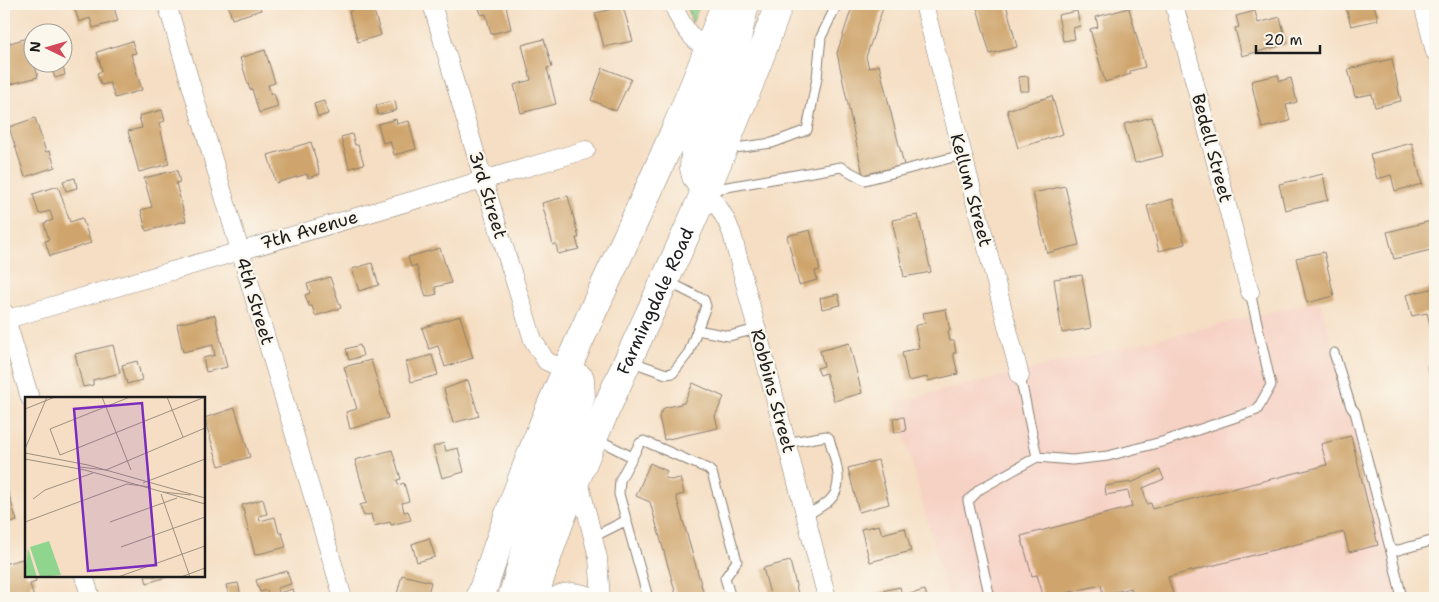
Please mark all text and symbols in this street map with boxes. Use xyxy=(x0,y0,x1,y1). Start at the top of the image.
north arrow xyxy=(22,22,72,72)
scale bar xyxy=(1256,22,1320,54)
text: 20 m xyxy=(1264,30,1303,50)
text: N xyxy=(26,41,44,53)
street label: Bedell Street xyxy=(1186,91,1238,205)
street label: Kellum Street xyxy=(944,131,998,249)
street label: 3rd Street xyxy=(463,148,513,242)
street label: 7th Avenue xyxy=(257,205,361,255)
street label: Farmingdale Road xyxy=(611,224,699,378)
street label: 4th Street xyxy=(230,254,280,348)
street label: Robbins Street xyxy=(745,326,801,456)
inset map xyxy=(25,397,205,577)

